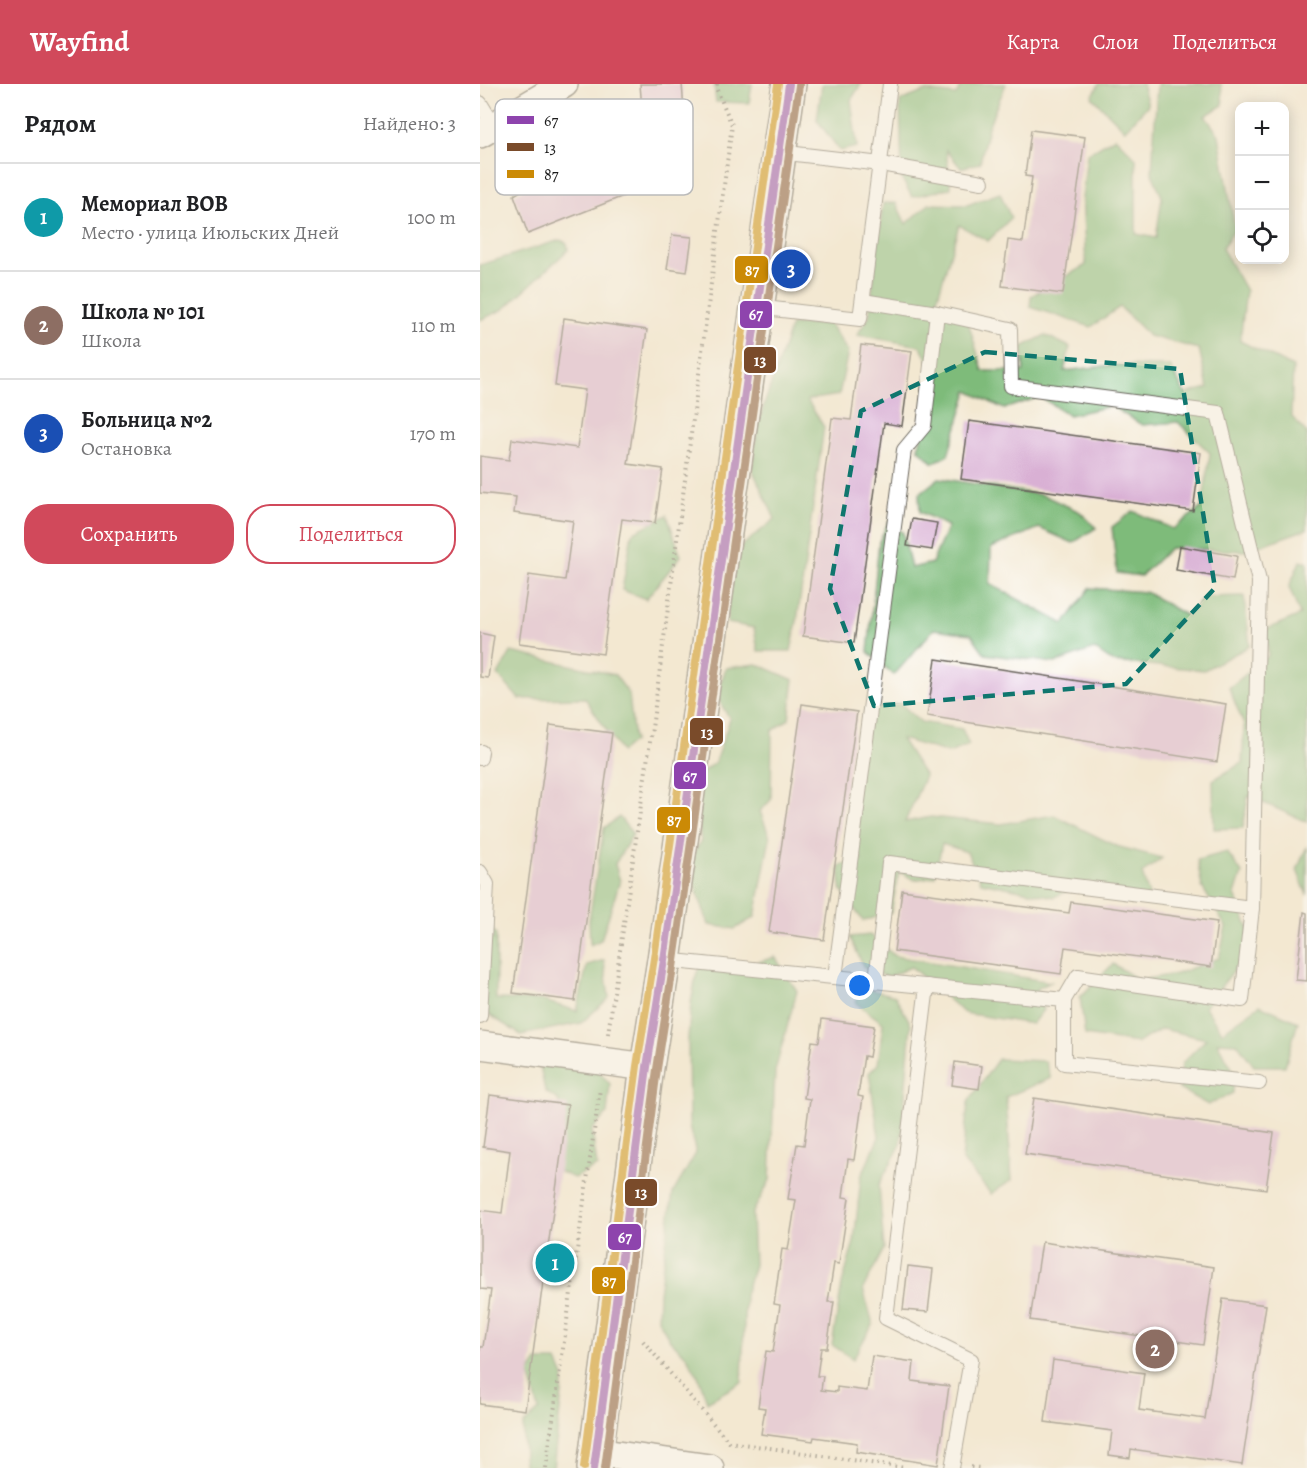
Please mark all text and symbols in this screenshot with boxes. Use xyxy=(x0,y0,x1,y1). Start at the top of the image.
text: Wayfind xyxy=(30,23,129,61)
text: Карта xyxy=(1006,28,1059,56)
text: Слои xyxy=(1092,28,1139,56)
text: Поделиться xyxy=(1172,28,1277,56)
legend xyxy=(495,99,693,195)
map controls xyxy=(1235,102,1289,264)
button: + xyxy=(1235,102,1289,156)
text: Рядом xyxy=(24,106,96,141)
text: Найдено: 3 xyxy=(363,110,456,137)
text: 67 xyxy=(544,110,558,132)
text: 13 xyxy=(544,137,556,159)
button: − xyxy=(1235,156,1289,210)
text: 87 xyxy=(544,164,559,186)
text: Мемориал ВОВ xyxy=(81,189,228,219)
text: 1 xyxy=(40,204,47,231)
text: 100 m xyxy=(407,204,456,231)
button: locate xyxy=(1235,210,1289,264)
text: Место · улица Июльских Дней xyxy=(81,219,339,246)
pin: 3 xyxy=(772,246,810,291)
line badge: 87 xyxy=(734,255,769,284)
text: 87 xyxy=(745,260,759,282)
text: Школа № 101 xyxy=(81,297,205,327)
line badge: 67 xyxy=(739,300,773,329)
text: 67 xyxy=(749,304,763,326)
text: 2 xyxy=(39,312,48,339)
text: 110 m xyxy=(411,312,456,339)
text: Школа xyxy=(81,327,141,354)
line badge: 13 xyxy=(743,346,777,374)
text: 13 xyxy=(754,350,766,372)
text: Больница №2 xyxy=(81,405,212,435)
text: 3 xyxy=(39,420,48,447)
text: 170 m xyxy=(410,420,456,447)
text: Остановка xyxy=(81,435,172,462)
button: Сохранить xyxy=(24,504,234,564)
button: Поделиться xyxy=(246,504,456,564)
line badge: 13 xyxy=(689,717,724,746)
text: 13 xyxy=(701,722,713,744)
line badge: 67 xyxy=(673,761,707,790)
text: 67 xyxy=(683,766,697,788)
line badge: 87 xyxy=(656,806,691,834)
text: 87 xyxy=(667,810,681,832)
your location xyxy=(845,971,874,1000)
line badge: 13 xyxy=(624,1178,658,1207)
text: 13 xyxy=(635,1182,647,1204)
line badge: 67 xyxy=(607,1223,642,1251)
text: 67 xyxy=(618,1227,632,1249)
pin: 1 xyxy=(536,1240,574,1286)
line badge: 87 xyxy=(591,1266,626,1295)
text: 87 xyxy=(602,1271,616,1293)
pin: 2 xyxy=(1136,1326,1174,1372)

